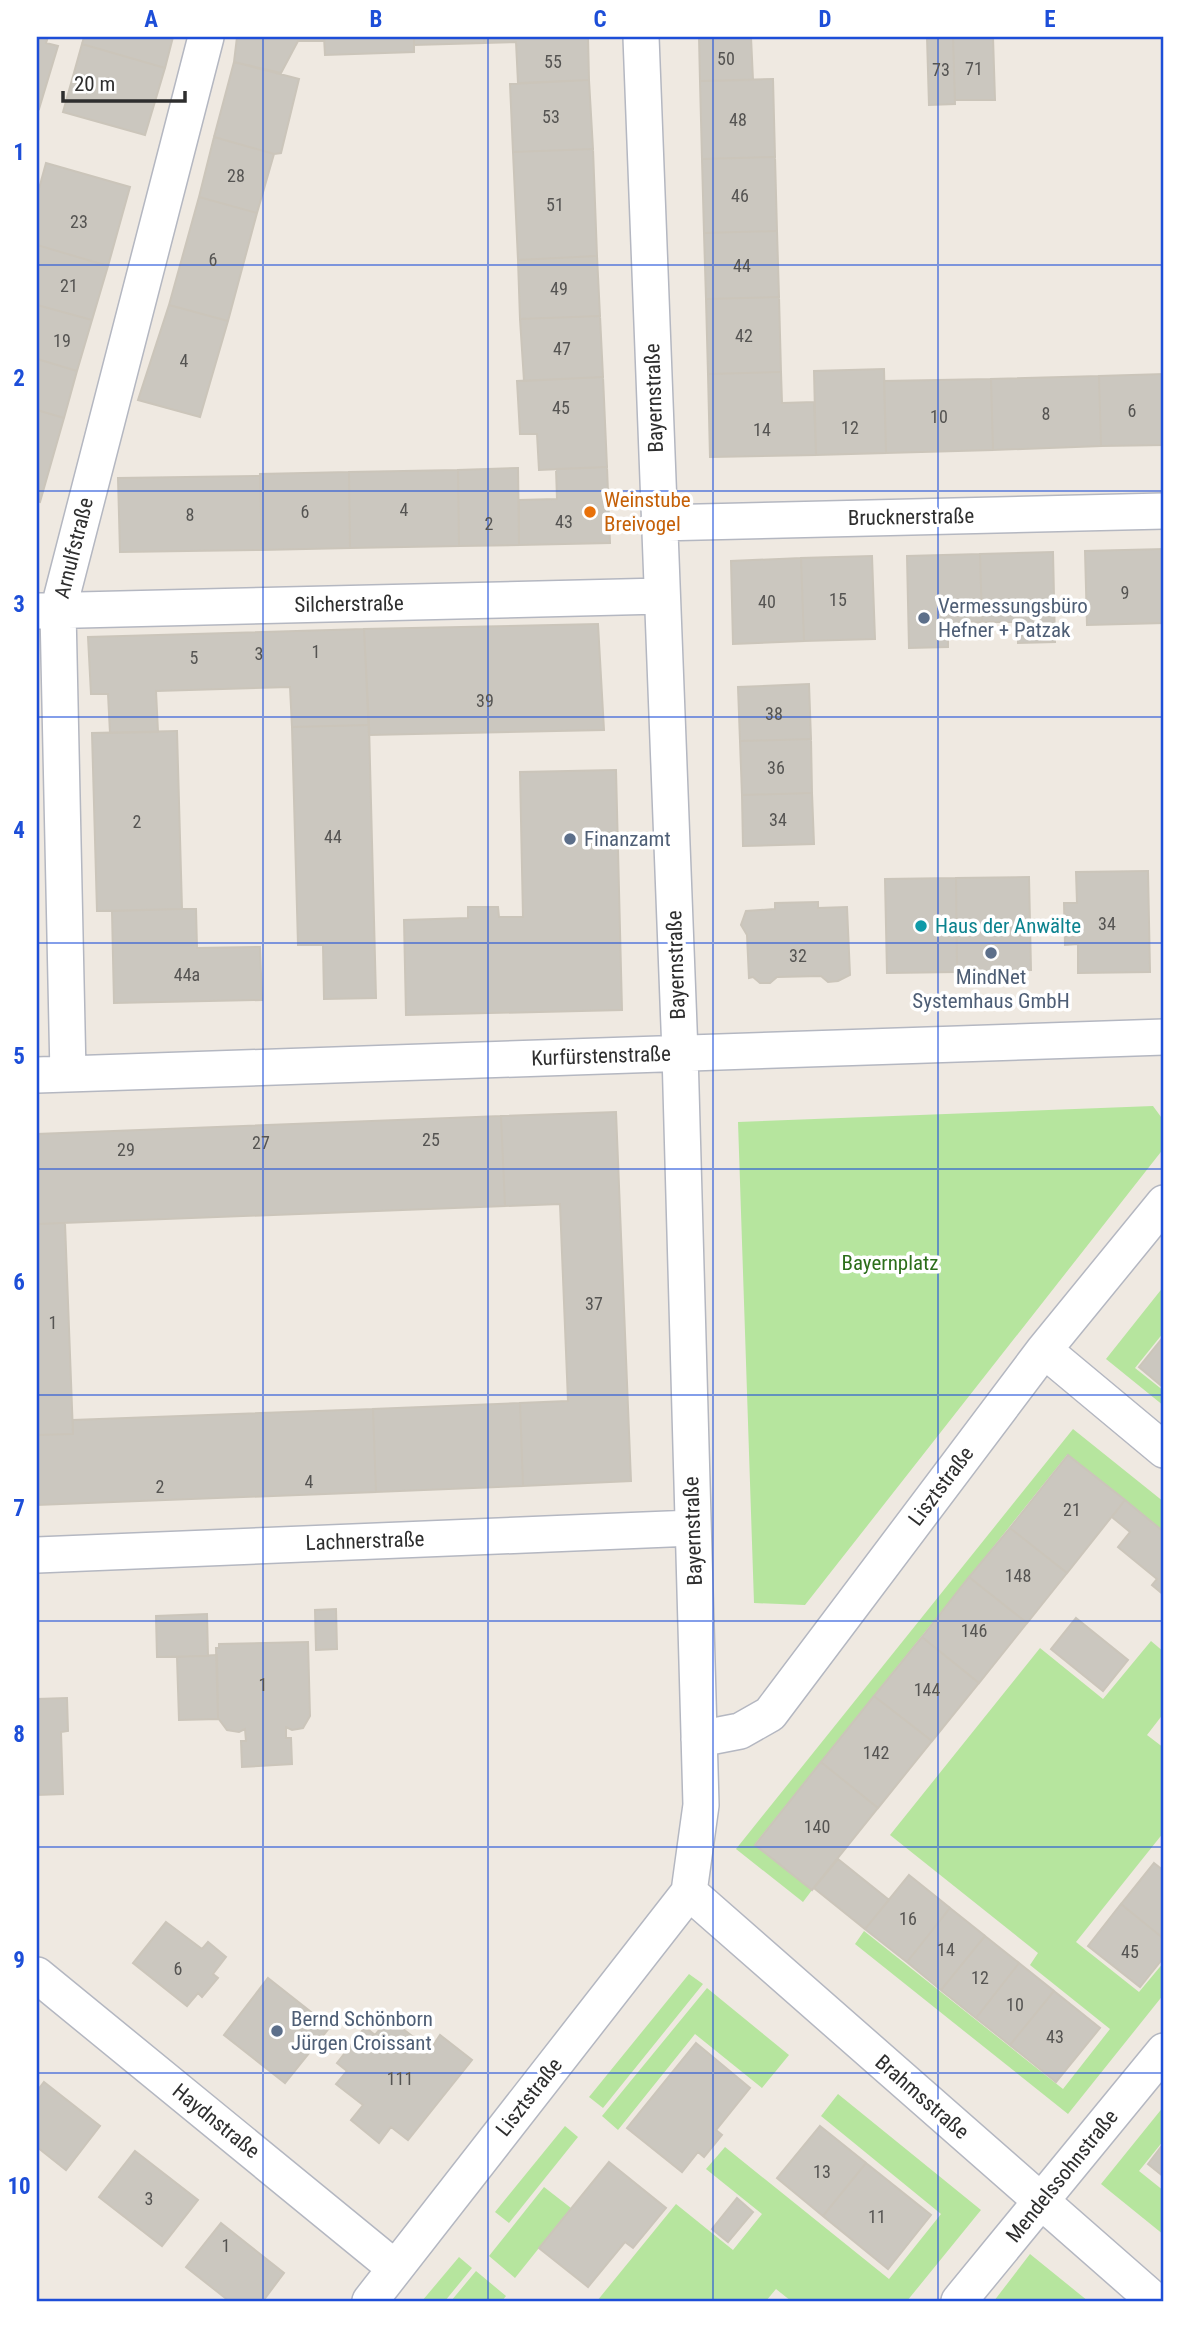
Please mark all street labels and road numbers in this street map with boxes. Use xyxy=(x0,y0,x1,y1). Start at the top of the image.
street label: Bayernstraße xyxy=(640,343,668,453)
street label: Arnulfstraße xyxy=(50,495,98,601)
street label: Brucknerstraße xyxy=(848,504,974,530)
street label: Silcherstraße xyxy=(294,591,404,617)
street label: Bayernstraße xyxy=(662,910,690,1020)
street label: Kurfürstenstraße xyxy=(531,1042,671,1070)
street label: Lisztstraße xyxy=(904,1442,978,1530)
street label: Bayernstraße xyxy=(679,1476,707,1586)
street label: Lachnerstraße xyxy=(305,1527,425,1555)
street label: Brahmsstraße xyxy=(870,2050,974,2144)
street label: Lisztstraße xyxy=(491,2053,567,2141)
street label: Haydnstraße xyxy=(168,2079,264,2163)
street label: Mendelssohnstraße xyxy=(1001,2105,1123,2247)

